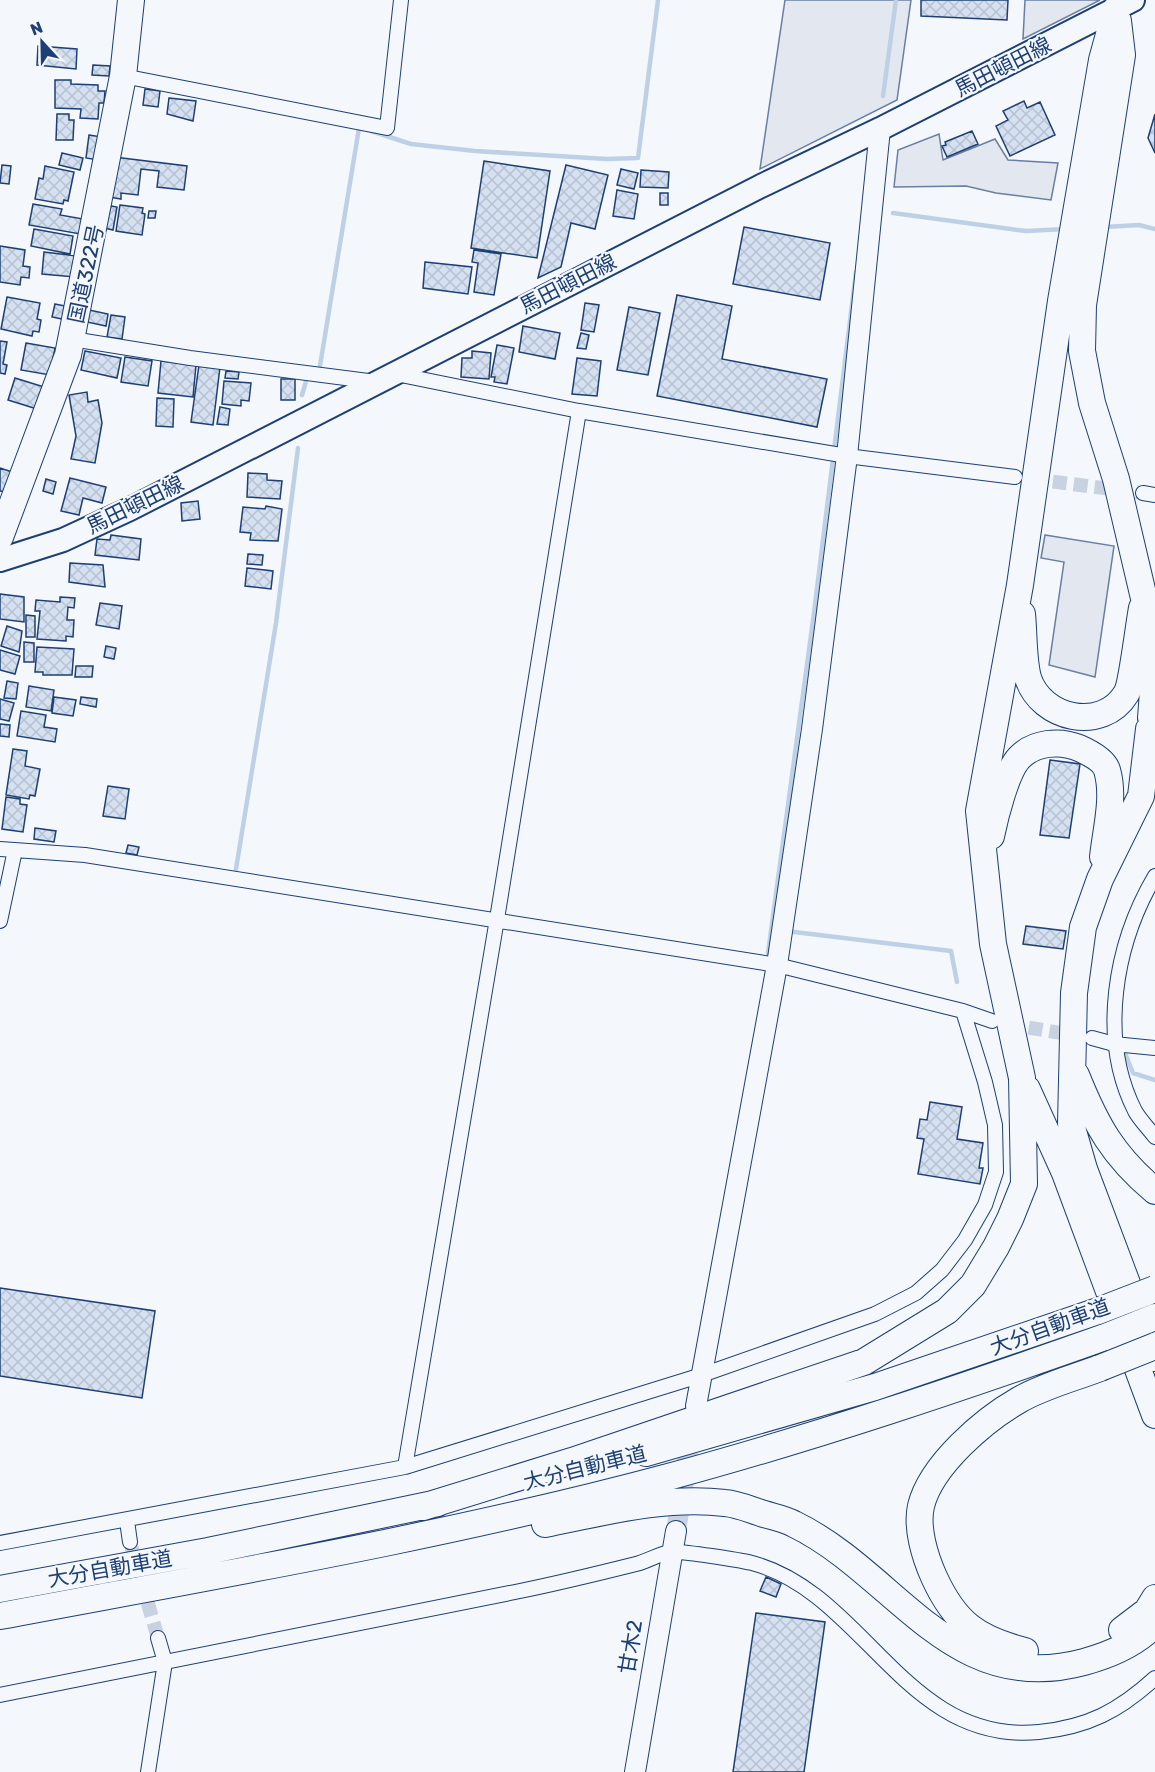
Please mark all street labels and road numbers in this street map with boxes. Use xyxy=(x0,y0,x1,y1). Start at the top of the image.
street label: 馬田頓田線 xyxy=(950,32,1055,102)
street label: 国道322号 xyxy=(63,222,108,326)
street label: 馬田頓田線 xyxy=(515,249,620,319)
street label: 馬田頓田線 xyxy=(82,470,187,539)
street label: 大分自動車道 xyxy=(986,1293,1113,1360)
street label: 大分自動車道 xyxy=(521,1440,649,1495)
street label: 大分自動車道 xyxy=(46,1545,174,1592)
street label: 甘木2 xyxy=(614,1618,647,1676)

